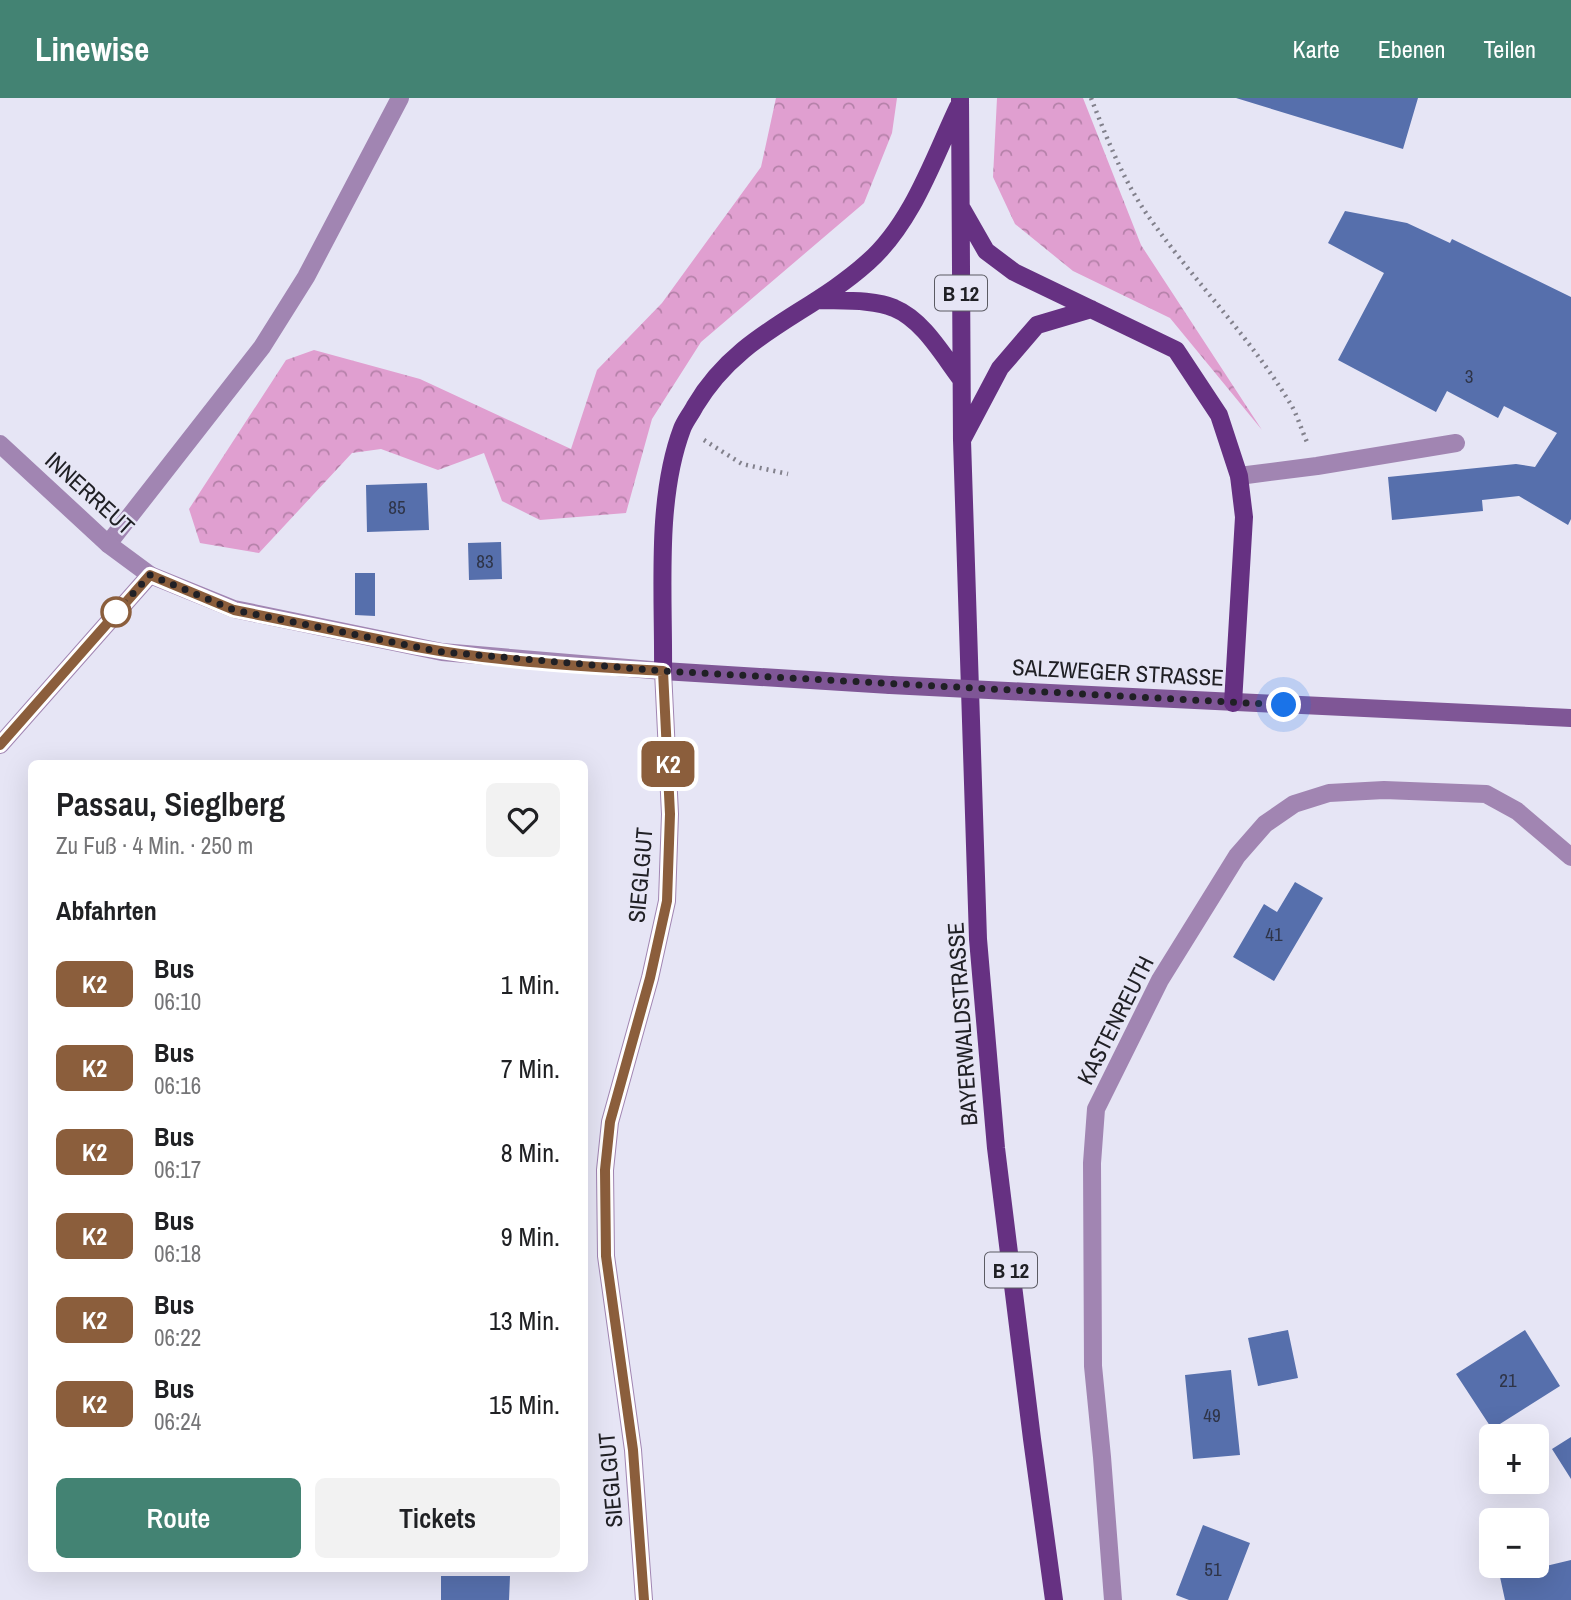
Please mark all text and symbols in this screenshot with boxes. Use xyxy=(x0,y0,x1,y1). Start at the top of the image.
text: Linewise xyxy=(35,27,149,71)
text: Karte xyxy=(1293,33,1340,65)
text: Ebenen xyxy=(1378,33,1445,65)
text: Teilen xyxy=(1483,33,1536,65)
road number: B 12 xyxy=(935,276,987,310)
house number: 3 xyxy=(1465,363,1473,389)
street label: INNERREUT xyxy=(39,445,142,542)
house number: 85 xyxy=(388,494,406,520)
house number: 83 xyxy=(476,548,494,574)
unlabelled marker xyxy=(101,597,131,627)
street label: SALZWEGER STRASSE xyxy=(1011,651,1225,693)
your location xyxy=(1266,687,1301,722)
line badge: K2 xyxy=(636,741,700,787)
text: K2 xyxy=(655,748,681,780)
text: Passau, Sieglberg xyxy=(56,782,285,826)
button: heart xyxy=(486,783,560,857)
street label: SIEGLGUT xyxy=(620,826,660,924)
text: Zu Fuß · 4 Min. · 250 m xyxy=(56,830,253,861)
text: Abfahrten xyxy=(56,893,157,928)
street label: BAYERWALDSTRASSE xyxy=(939,921,985,1127)
house number: 41 xyxy=(1265,921,1283,947)
street label: KASTENREUTH xyxy=(1069,950,1161,1090)
text: Bus xyxy=(154,951,194,986)
text: 1 Min. xyxy=(501,967,560,1002)
text: K2 xyxy=(82,968,107,1000)
text: 06:10 xyxy=(154,986,201,1017)
text: Bus xyxy=(154,1035,194,1070)
text: 7 Min. xyxy=(501,1051,560,1086)
text: K2 xyxy=(82,1052,107,1084)
text: 06:16 xyxy=(154,1070,201,1101)
text: Bus xyxy=(154,1119,194,1154)
text: 8 Min. xyxy=(501,1135,560,1170)
text: K2 xyxy=(82,1136,107,1168)
text: 06:17 xyxy=(154,1154,201,1185)
text: Bus xyxy=(154,1203,194,1238)
text: 9 Min. xyxy=(501,1219,560,1254)
text: K2 xyxy=(82,1220,107,1252)
text: 06:18 xyxy=(154,1238,201,1269)
road number: B 12 xyxy=(985,1252,1037,1288)
text: Bus xyxy=(154,1287,194,1322)
text: 13 Min. xyxy=(489,1303,560,1338)
text: K2 xyxy=(82,1304,107,1336)
text: 06:22 xyxy=(154,1322,201,1353)
house number: 21 xyxy=(1499,1367,1517,1393)
text: Bus xyxy=(154,1371,194,1406)
text: 15 Min. xyxy=(489,1387,560,1422)
text: K2 xyxy=(82,1388,107,1420)
house number: 49 xyxy=(1203,1402,1221,1428)
text: 06:24 xyxy=(154,1406,201,1437)
map controls xyxy=(1479,1424,1549,1578)
button: + xyxy=(1479,1424,1549,1494)
street label: SIEGLGUT xyxy=(590,1431,630,1529)
button: Route xyxy=(56,1478,301,1558)
button: Tickets xyxy=(315,1478,560,1558)
button: − xyxy=(1479,1508,1549,1578)
house number: 51 xyxy=(1204,1556,1222,1582)

